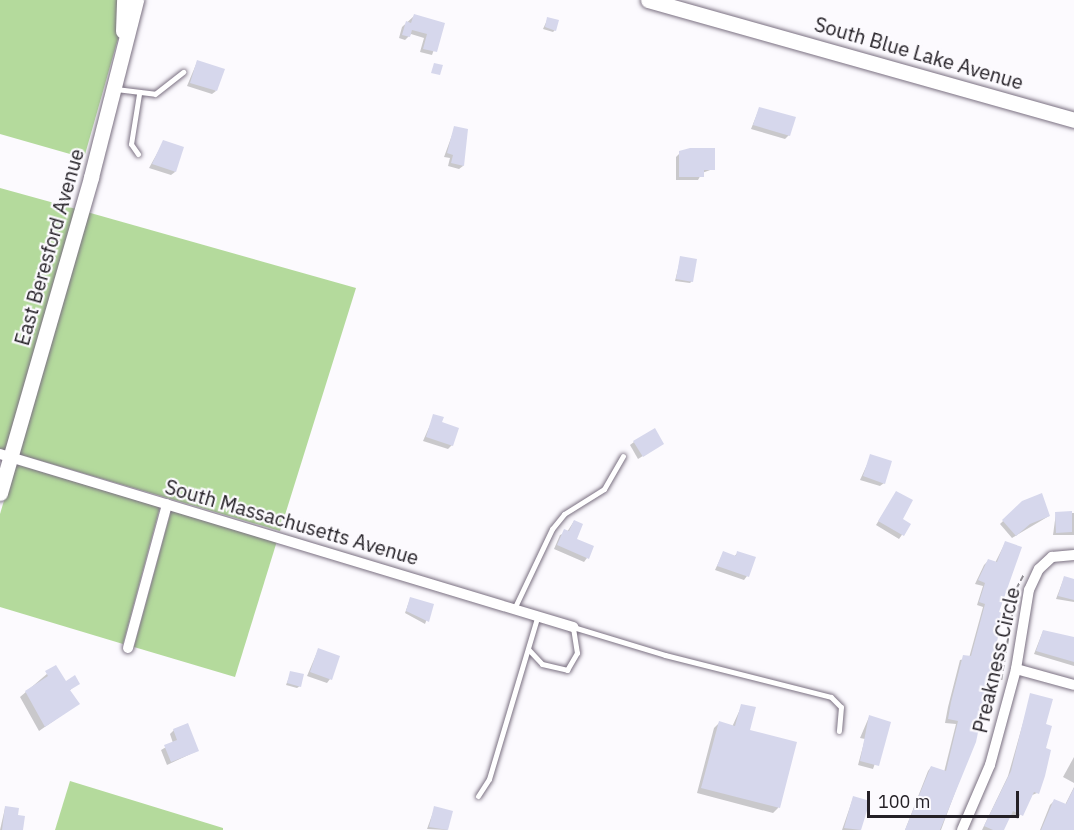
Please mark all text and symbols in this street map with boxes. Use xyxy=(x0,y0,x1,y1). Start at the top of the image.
street label: South Blue Lake Avenue xyxy=(812,12,1026,94)
street label: East Beresford Avenue xyxy=(9,146,89,348)
street label: South Massachusetts Avenue xyxy=(162,474,422,570)
street label: Preakness Circle xyxy=(968,585,1024,735)
scale bar xyxy=(870,779,1022,817)
text: 100 m xyxy=(878,790,930,813)

